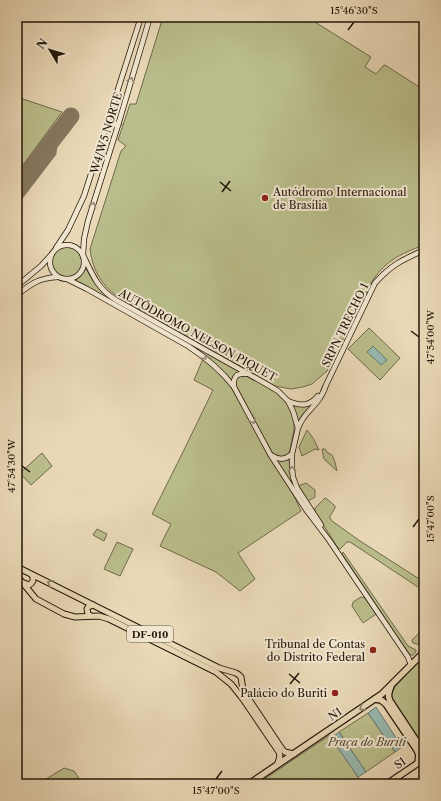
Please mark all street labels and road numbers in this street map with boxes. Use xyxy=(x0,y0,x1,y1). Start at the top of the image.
street label: W4/W5 NORTE xyxy=(87,90,125,176)
street label: SRPN TRECHO 1 xyxy=(319,280,372,369)
street label: AUTÓDROMO NELSON PIQUET xyxy=(116,285,280,385)
road number: DF-010 xyxy=(127,626,173,642)
street label: N1 xyxy=(325,704,345,724)
street label: S1 xyxy=(391,754,409,772)

